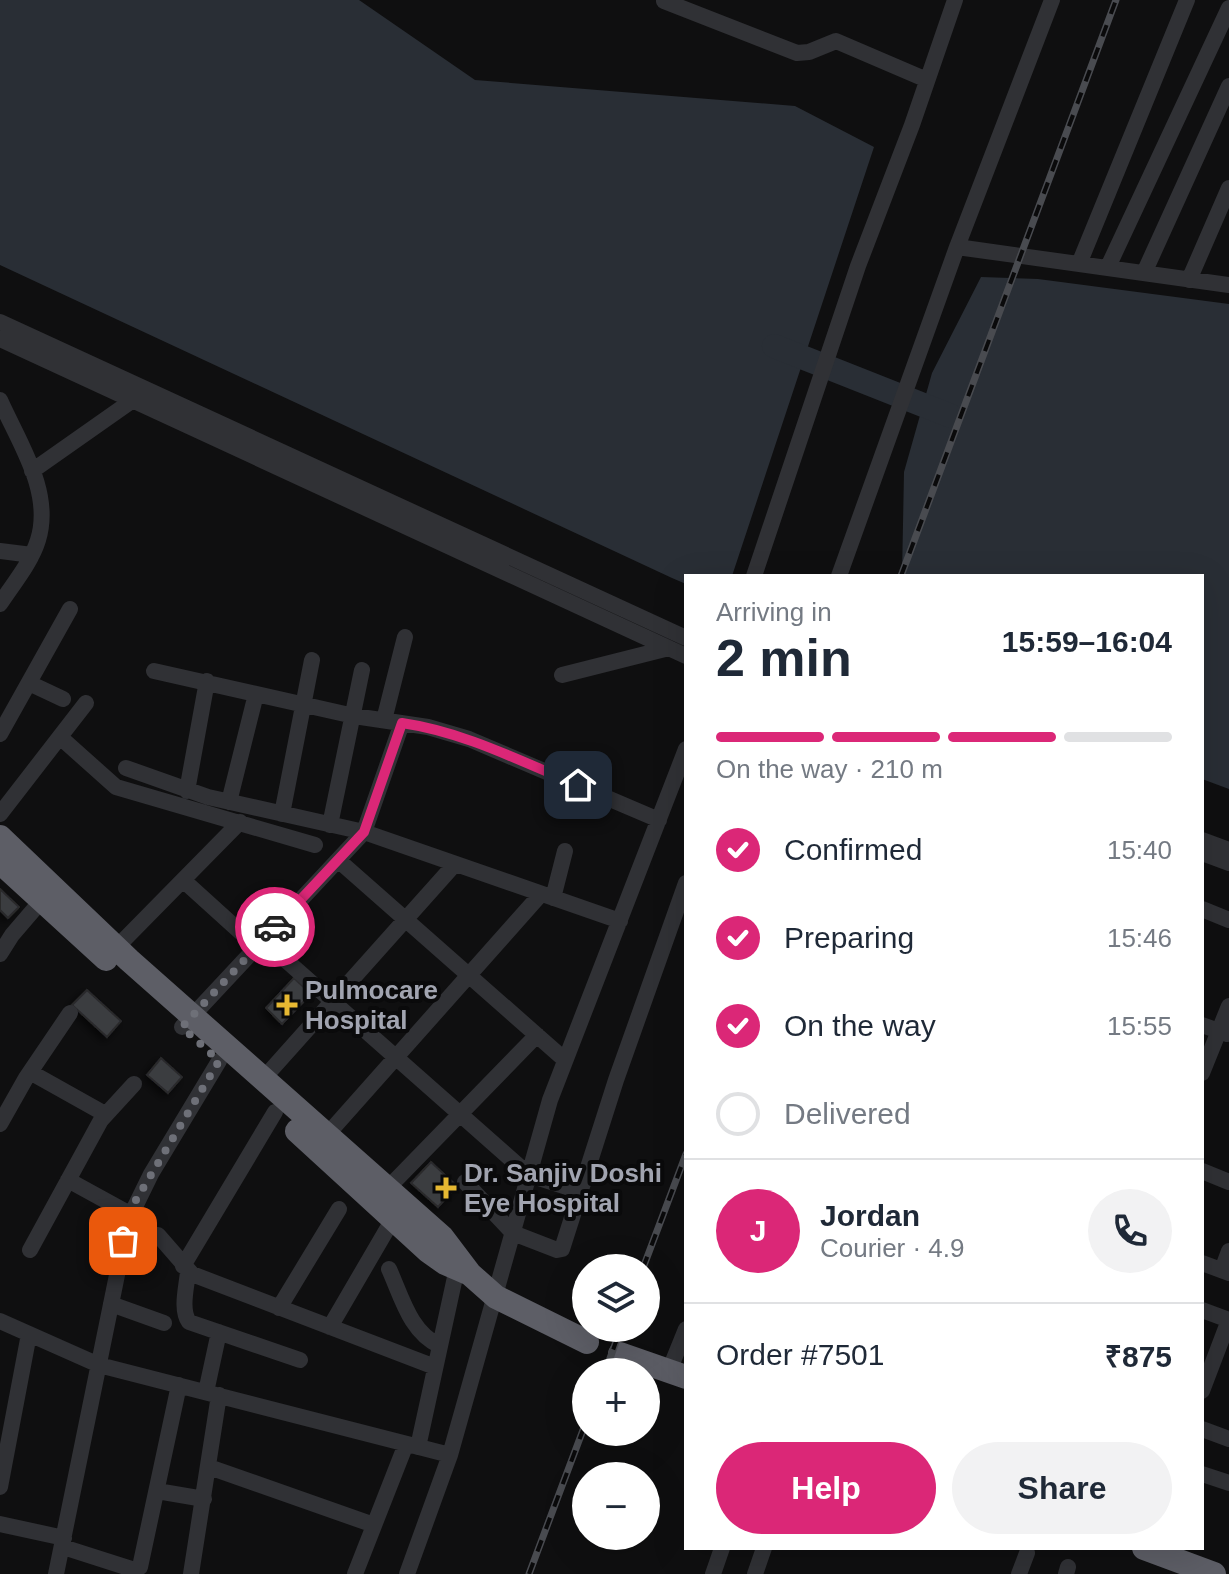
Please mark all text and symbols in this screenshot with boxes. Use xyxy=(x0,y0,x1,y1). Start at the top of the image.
text: Arriving in xyxy=(716,597,832,627)
text: 15:59–16:04 xyxy=(1002,625,1172,658)
text: 2 min xyxy=(716,629,852,687)
pin xyxy=(544,751,612,819)
text: On the way · 210 m xyxy=(716,754,943,784)
icon: home xyxy=(556,763,600,807)
icon: check xyxy=(716,828,760,872)
text: Confirmed xyxy=(784,833,922,866)
text: 15:40 xyxy=(1107,835,1172,865)
courier xyxy=(235,887,315,967)
icon: car xyxy=(253,905,297,949)
icon: check xyxy=(716,916,760,960)
text: Preparing xyxy=(784,921,914,954)
text: 15:46 xyxy=(1107,923,1172,953)
place label: Pulmocare Hospital xyxy=(305,975,438,1035)
marker: Pulmocare Hospital xyxy=(276,994,298,1016)
icon: check xyxy=(716,1004,760,1048)
text: On the way xyxy=(784,1009,936,1042)
text: 15:55 xyxy=(1107,1011,1172,1041)
text: Delivered xyxy=(784,1097,911,1130)
place label: Dr. Sanjiv Doshi Eye Hospital xyxy=(464,1158,662,1218)
marker: Dr. Sanjiv Doshi Eye Hospital xyxy=(435,1177,457,1199)
button: phone xyxy=(1088,1189,1172,1273)
text: Jordan xyxy=(820,1199,920,1232)
pin xyxy=(89,1207,157,1275)
text: J xyxy=(750,1214,766,1247)
icon: bag xyxy=(101,1219,145,1263)
text: Courier · 4.9 xyxy=(820,1233,965,1263)
map controls xyxy=(572,1254,660,1550)
button: layers xyxy=(572,1254,660,1342)
text: Order #7501 xyxy=(716,1338,884,1371)
text: ₹875 xyxy=(1105,1340,1172,1373)
button: + xyxy=(572,1358,660,1446)
button: Help xyxy=(716,1442,936,1534)
button: Share xyxy=(952,1442,1172,1534)
button: − xyxy=(572,1462,660,1550)

